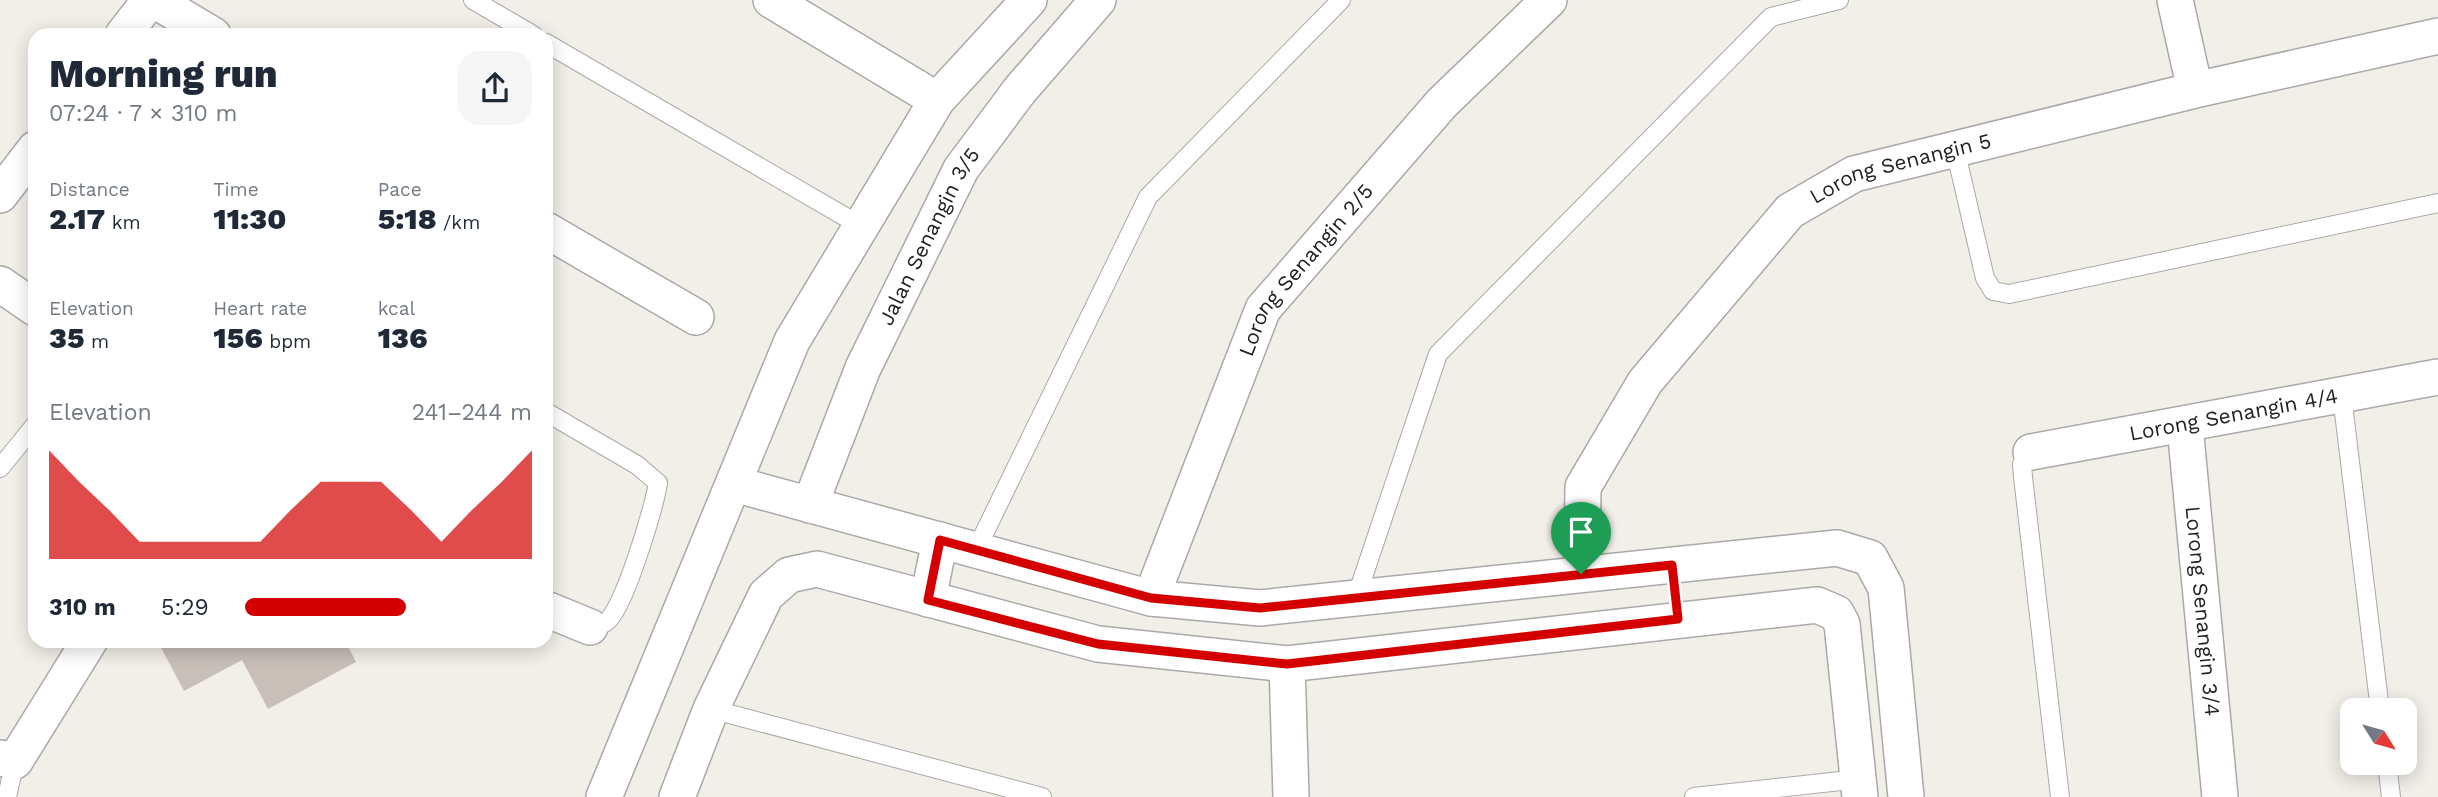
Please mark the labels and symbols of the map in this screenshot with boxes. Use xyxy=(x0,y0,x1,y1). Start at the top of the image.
street label: Lorong Senangin 5 xyxy=(1805,128,1994,209)
street label: Jalan Senangin 3/5 xyxy=(873,143,985,329)
street label: Lorong Senangin 2/5 xyxy=(1233,178,1378,360)
street label: Lorong Senangin 4/4 xyxy=(2127,383,2340,446)
pin xyxy=(1551,502,1611,574)
street label: Lorong Senangin 3/4 xyxy=(2181,505,2225,717)
north arrow xyxy=(2340,698,2417,775)

